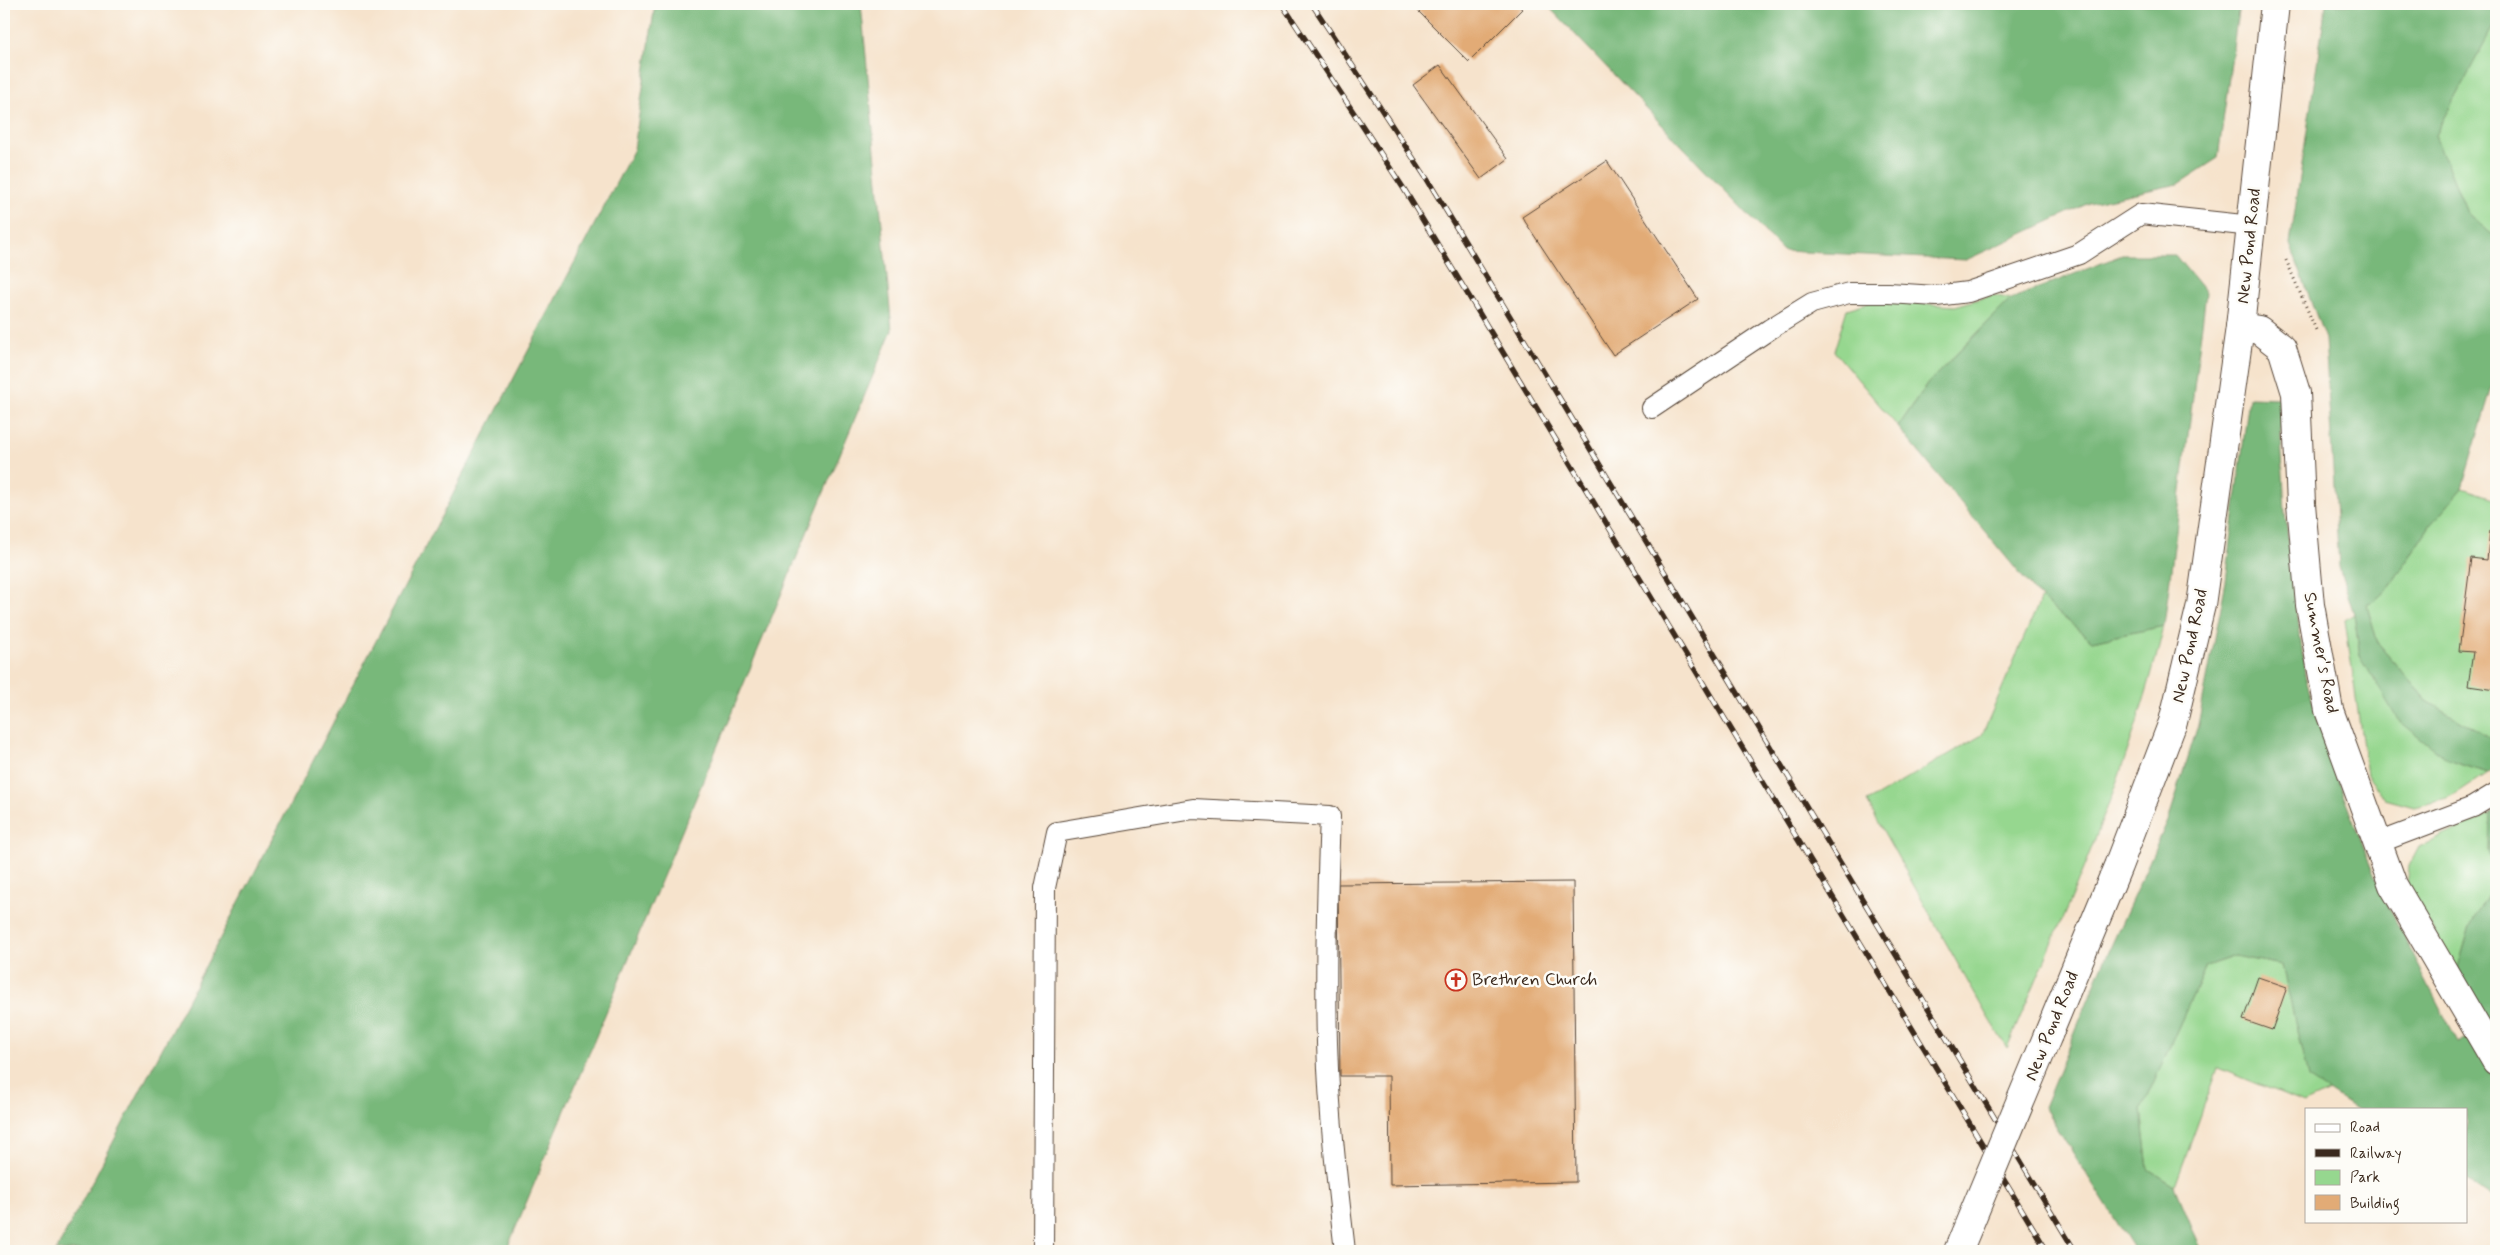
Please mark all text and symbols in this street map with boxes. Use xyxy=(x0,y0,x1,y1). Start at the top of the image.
street label: New Pond Road xyxy=(2231,187,2267,305)
street label: New Pond Road xyxy=(2166,587,2214,705)
street label: Summer's Road xyxy=(2297,590,2345,716)
church icon: Brethren Church xyxy=(1444,968,1468,992)
place label: Brethren Church xyxy=(1472,968,1597,992)
street label: New Pond Road xyxy=(2019,968,2085,1084)
legend xyxy=(2305,1108,2468,1222)
text: Road xyxy=(2350,1118,2380,1138)
text: Railway xyxy=(2350,1144,2402,1164)
text: Park xyxy=(2350,1168,2380,1188)
text: Building xyxy=(2350,1194,2400,1215)

